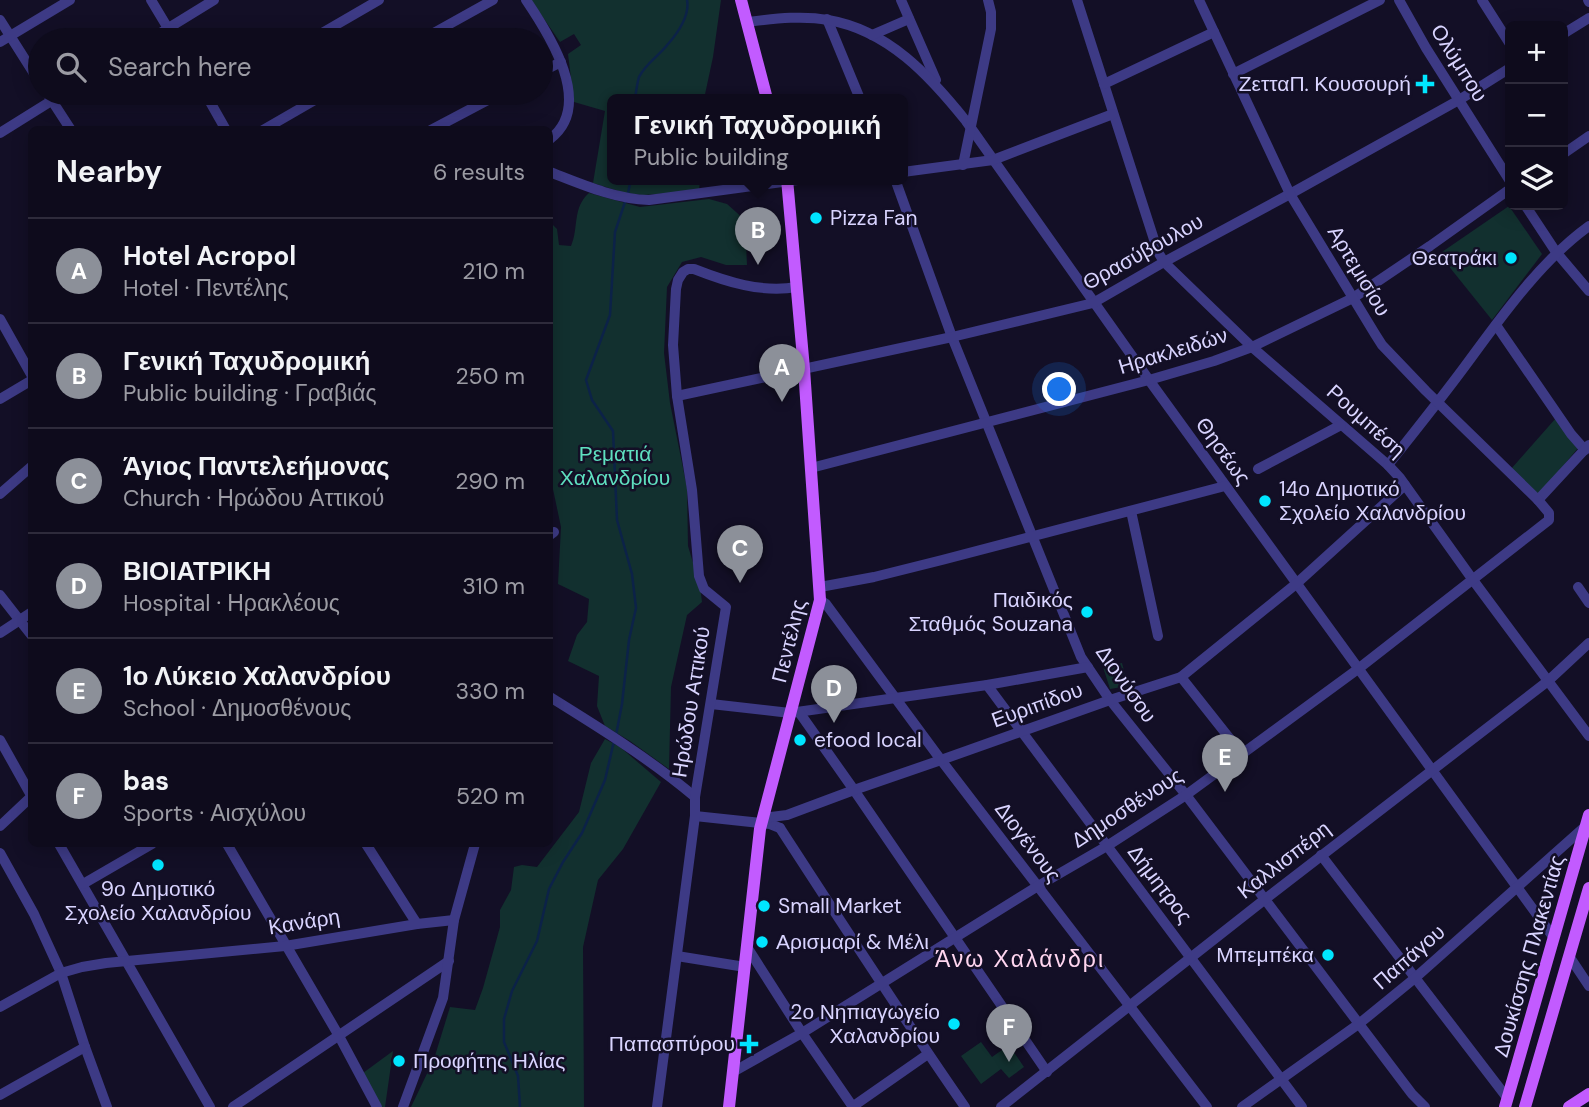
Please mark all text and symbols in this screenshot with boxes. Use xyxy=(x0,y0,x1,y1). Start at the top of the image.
street label: Ολύμπου xyxy=(1424,19,1494,107)
map controls xyxy=(1505,21,1568,210)
button: + xyxy=(1505,21,1568,84)
search box xyxy=(28,28,553,105)
icon: search xyxy=(52,48,90,86)
text: Search here xyxy=(108,50,251,84)
place label: ΖετταΠ. Κουσουρή xyxy=(1239,70,1411,98)
marker: ΖετταΠ. Κουσουρή xyxy=(1417,76,1433,92)
button: − xyxy=(1505,84,1568,147)
popup xyxy=(607,94,908,185)
text: Γενική Ταχυδρομική xyxy=(634,108,881,142)
text: Public building xyxy=(634,142,789,172)
button: layers xyxy=(1505,147,1568,210)
text: Nearby xyxy=(56,152,162,191)
text: 6 results xyxy=(433,157,525,187)
place label: Pizza Fan xyxy=(830,204,917,232)
pin: B xyxy=(735,207,781,265)
street label: Θρασύβουλου xyxy=(1078,207,1208,297)
marker: Pizza Fan xyxy=(808,210,824,226)
street label: Αρτεμισίου xyxy=(1321,221,1397,321)
text: Hotel Acropol xyxy=(123,239,296,273)
place label: Θεατράκι xyxy=(1412,244,1497,272)
marker: Θεατράκι xyxy=(1503,250,1519,266)
text: A xyxy=(71,256,87,286)
text: 210 m xyxy=(462,256,525,286)
text: Hotel · Πεντέλης xyxy=(123,273,289,303)
street label: Ηρακλειδών xyxy=(1115,321,1231,381)
text: Γενική Ταχυδρομική xyxy=(123,344,370,378)
pin: A xyxy=(759,344,805,402)
text: B xyxy=(72,361,86,391)
text: 250 m xyxy=(455,361,525,391)
your location xyxy=(1042,372,1076,406)
text: Public building · Γραβιάς xyxy=(123,378,377,408)
street label: Ρουμπέση xyxy=(1321,378,1411,464)
street label: Θησέως xyxy=(1189,412,1257,490)
park label: Ρεματιά Χαλανδρίου xyxy=(560,440,670,492)
text: Άγιος Παντελεήμονας xyxy=(123,449,390,483)
text: C xyxy=(71,466,87,496)
text: 290 m xyxy=(455,466,525,496)
place label: 14ο Δημοτικό Σχολείο Χαλανδρίου xyxy=(1279,475,1466,527)
text: Church · Ηρώδου Αττικού xyxy=(123,483,384,513)
marker: 14ο Δημοτικό Σχολείο Χαλανδρίου xyxy=(1257,493,1273,509)
pin: C xyxy=(717,525,763,583)
text: ΒΙΟΙΑΤΡΙΚΗ xyxy=(123,554,271,588)
text: D xyxy=(71,571,87,601)
text: 310 m xyxy=(462,571,525,601)
place label: Παιδικός Σταθμός Souzana xyxy=(909,586,1073,638)
text: Hospital · Ηρακλέους xyxy=(123,588,340,618)
street label: Πεντέλης xyxy=(765,596,813,686)
marker: Παιδικός Σταθμός Souzana xyxy=(1079,604,1095,620)
street label: Ηρώδου Αττικού xyxy=(665,624,717,780)
street label: Διονύσου xyxy=(1089,640,1163,728)
text: 1ο Λύκειο Χαλανδρίου xyxy=(123,659,391,693)
pin: D xyxy=(811,665,857,723)
text: E xyxy=(72,676,86,706)
text: 330 m xyxy=(455,676,525,706)
street label: Ευριπίδου xyxy=(987,676,1087,734)
text: School · Δημοσθένους xyxy=(123,693,351,723)
place label: efood local xyxy=(814,726,922,754)
marker: efood local xyxy=(792,732,808,748)
pin: E xyxy=(1202,734,1248,792)
street label: Δημοσθένους xyxy=(1066,762,1188,854)
text: bas xyxy=(123,764,169,798)
text: F xyxy=(73,781,85,811)
text: 520 m xyxy=(456,781,525,811)
street label: Διογένους xyxy=(989,796,1067,888)
text: Sports · Αισχύλου xyxy=(123,798,306,828)
street label: Καλλισπέρη xyxy=(1232,815,1336,905)
street label: Δήμητρος xyxy=(1121,839,1199,929)
street label: Δουκίσσης Πλακεντίας xyxy=(1487,852,1571,1060)
marker: 9ο Δημοτικό Σχολείο Χαλανδρίου xyxy=(150,857,166,873)
place label: 9ο Δημοτικό Σχολείο Χαλανδρίου xyxy=(65,875,251,927)
place label: Small Market xyxy=(778,892,902,920)
marker: Small Market xyxy=(756,898,772,914)
street label: Κανάρη xyxy=(266,903,342,941)
street label: Παπάγου xyxy=(1367,918,1451,996)
place label: Αρισμαρί & Μέλι xyxy=(776,928,929,956)
marker: Αρισμαρί & Μέλι xyxy=(754,934,770,950)
place label: Μπεμπέκα xyxy=(1216,941,1314,969)
district label: Άνω Χαλάνδρι xyxy=(935,944,1105,974)
marker: Μπεμπέκα xyxy=(1320,947,1336,963)
place label: 2ο Νηπιαγωγείο Χαλανδρίου xyxy=(790,998,940,1050)
pin: F xyxy=(986,1004,1032,1062)
marker: 2ο Νηπιαγωγείο Χαλανδρίου xyxy=(946,1016,962,1032)
place label: Παπασπύρου xyxy=(609,1030,735,1058)
marker: Παπασπύρου xyxy=(741,1036,757,1052)
place label: Προφήτης Ηλίας xyxy=(413,1047,565,1075)
marker: Προφήτης Ηλίας xyxy=(391,1053,407,1069)

